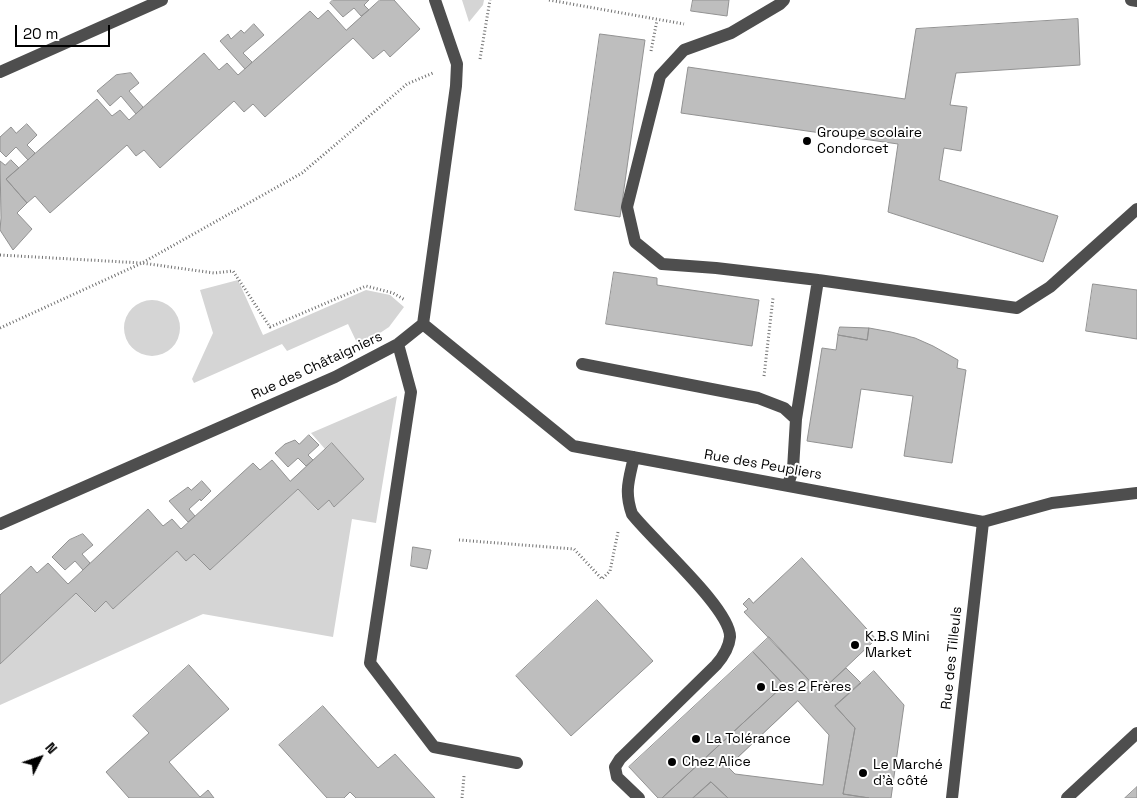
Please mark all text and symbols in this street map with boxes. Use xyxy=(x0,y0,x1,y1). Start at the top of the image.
scale bar xyxy=(18,15,112,47)
text: 20 m xyxy=(23,24,58,43)
place label: Groupe scolaire Condorcet xyxy=(817,125,922,158)
marker: Groupe scolaire Condorcet xyxy=(801,135,813,147)
street label: Rue des Châtaigniers xyxy=(249,328,385,404)
street label: Rue des Peupliers xyxy=(703,446,823,484)
street label: Rue des Tilleuls xyxy=(938,606,966,710)
place label: K.B.S Mini Market xyxy=(865,629,930,662)
marker: K.B.S Mini Market xyxy=(849,639,861,651)
place label: Les 2 Frères xyxy=(771,679,851,695)
marker: Les 2 Frères xyxy=(755,681,767,693)
place label: La Tolérance xyxy=(706,731,791,747)
north arrow xyxy=(15,733,65,783)
marker: La Tolérance xyxy=(690,733,702,745)
text: N xyxy=(41,739,61,758)
place label: Chez Alice xyxy=(682,754,751,770)
marker: Chez Alice xyxy=(666,756,678,768)
place label: Le Marché d’à côté xyxy=(873,757,943,790)
marker: Le Marché d’à côté xyxy=(857,767,869,779)

